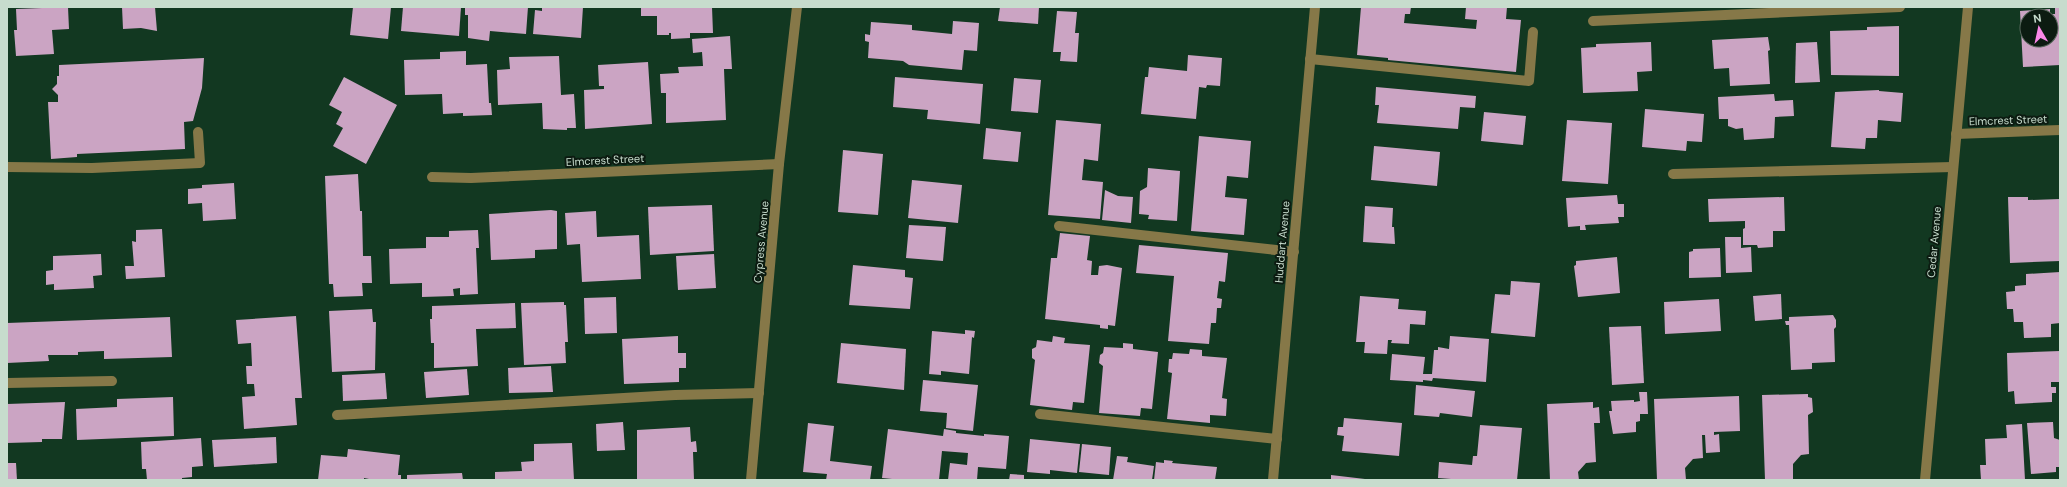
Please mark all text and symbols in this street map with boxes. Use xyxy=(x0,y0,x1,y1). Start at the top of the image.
north arrow xyxy=(2019,8,2059,48)
text: N xyxy=(2032,11,2042,26)
street label: Elmcrest Street xyxy=(1968,112,2048,128)
street label: Elmcrest Street xyxy=(565,151,645,169)
street label: Cypress Avenue xyxy=(750,200,772,284)
street label: Huddart Avenue xyxy=(1271,200,1293,284)
street label: Cedar Avenue xyxy=(1924,206,1944,278)

